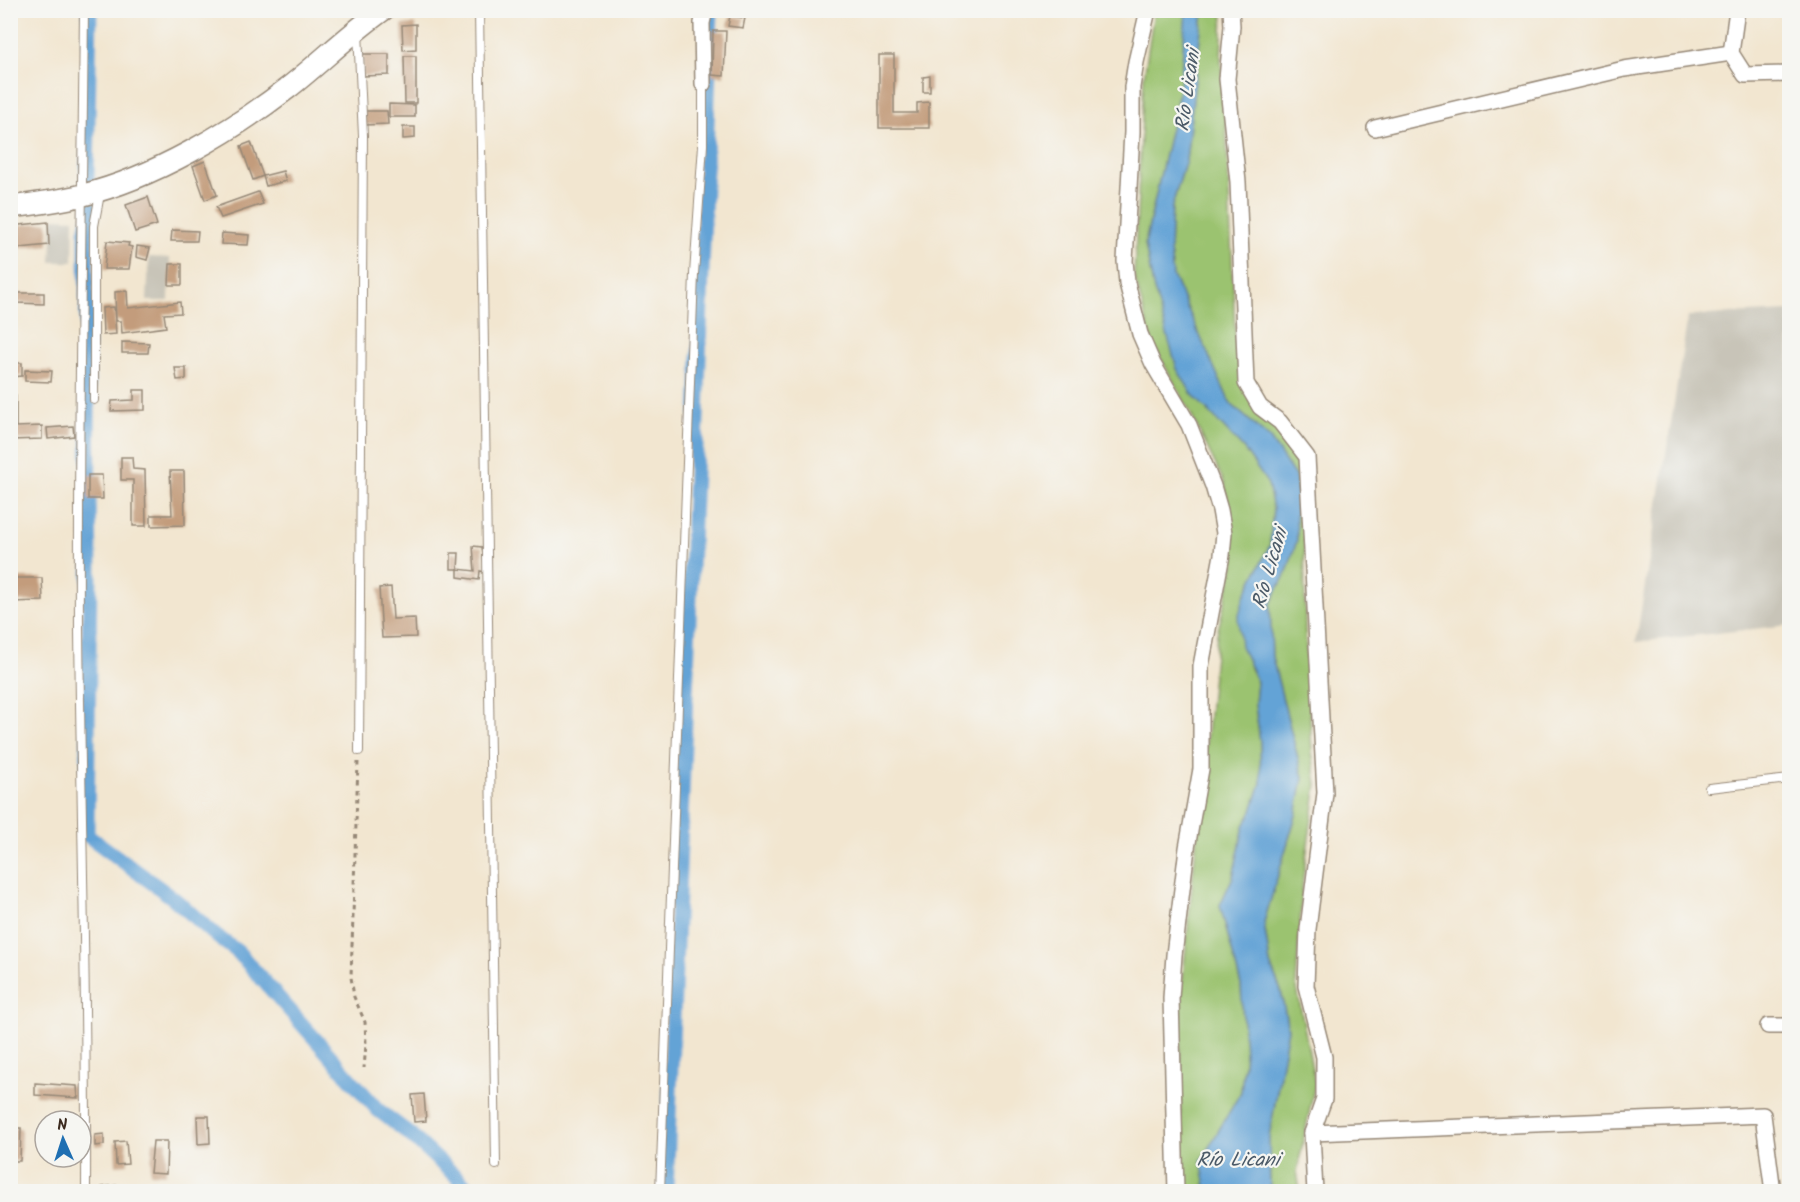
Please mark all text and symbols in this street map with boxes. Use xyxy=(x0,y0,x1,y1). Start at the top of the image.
water label: Río Licani xyxy=(1167,43,1211,134)
water label: Río Licani xyxy=(1244,520,1299,613)
north arrow xyxy=(33,1109,93,1169)
text: N xyxy=(57,1113,68,1138)
water label: Río Licani xyxy=(1197,1145,1284,1177)

